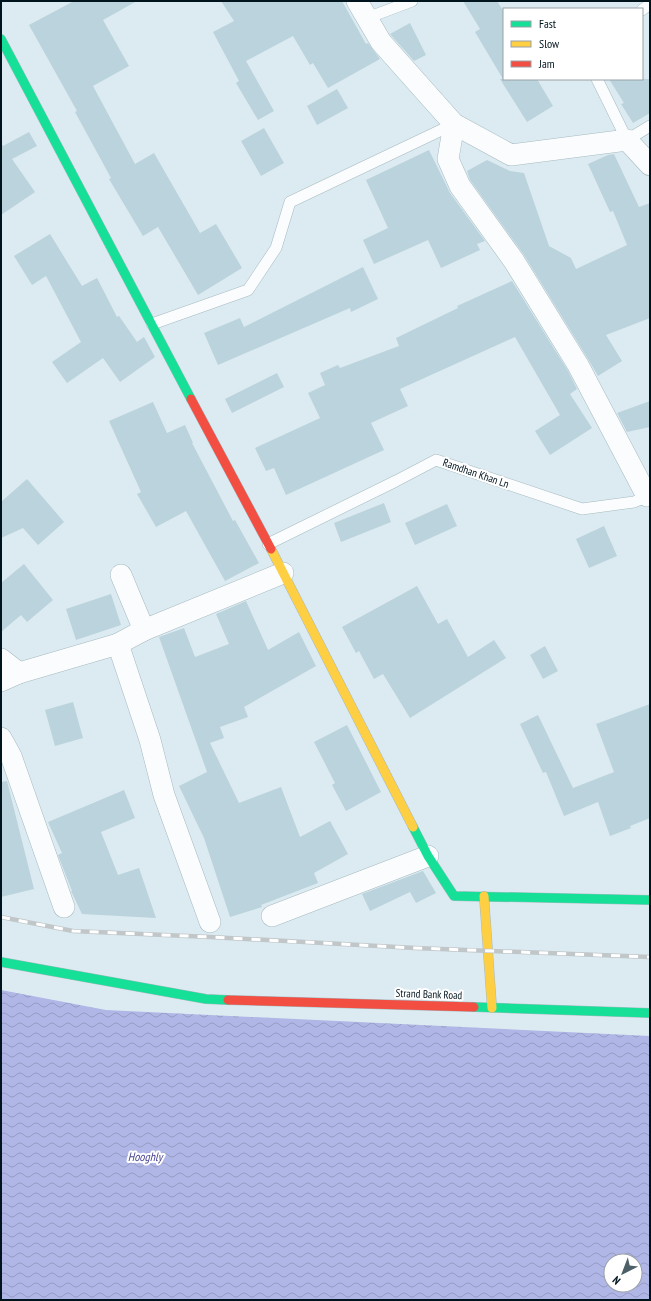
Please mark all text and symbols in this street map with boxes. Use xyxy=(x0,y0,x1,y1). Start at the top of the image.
legend xyxy=(503,8,643,80)
text: Fast xyxy=(539,16,557,31)
text: Slow xyxy=(539,36,560,51)
text: Jam xyxy=(538,56,555,71)
street label: Ramdhan Khan Ln xyxy=(441,455,511,491)
street label: Strand Bank Road xyxy=(395,986,463,1002)
water label: Hooghly xyxy=(128,1149,164,1164)
north arrow xyxy=(603,1253,643,1293)
text: N xyxy=(609,1273,623,1288)

